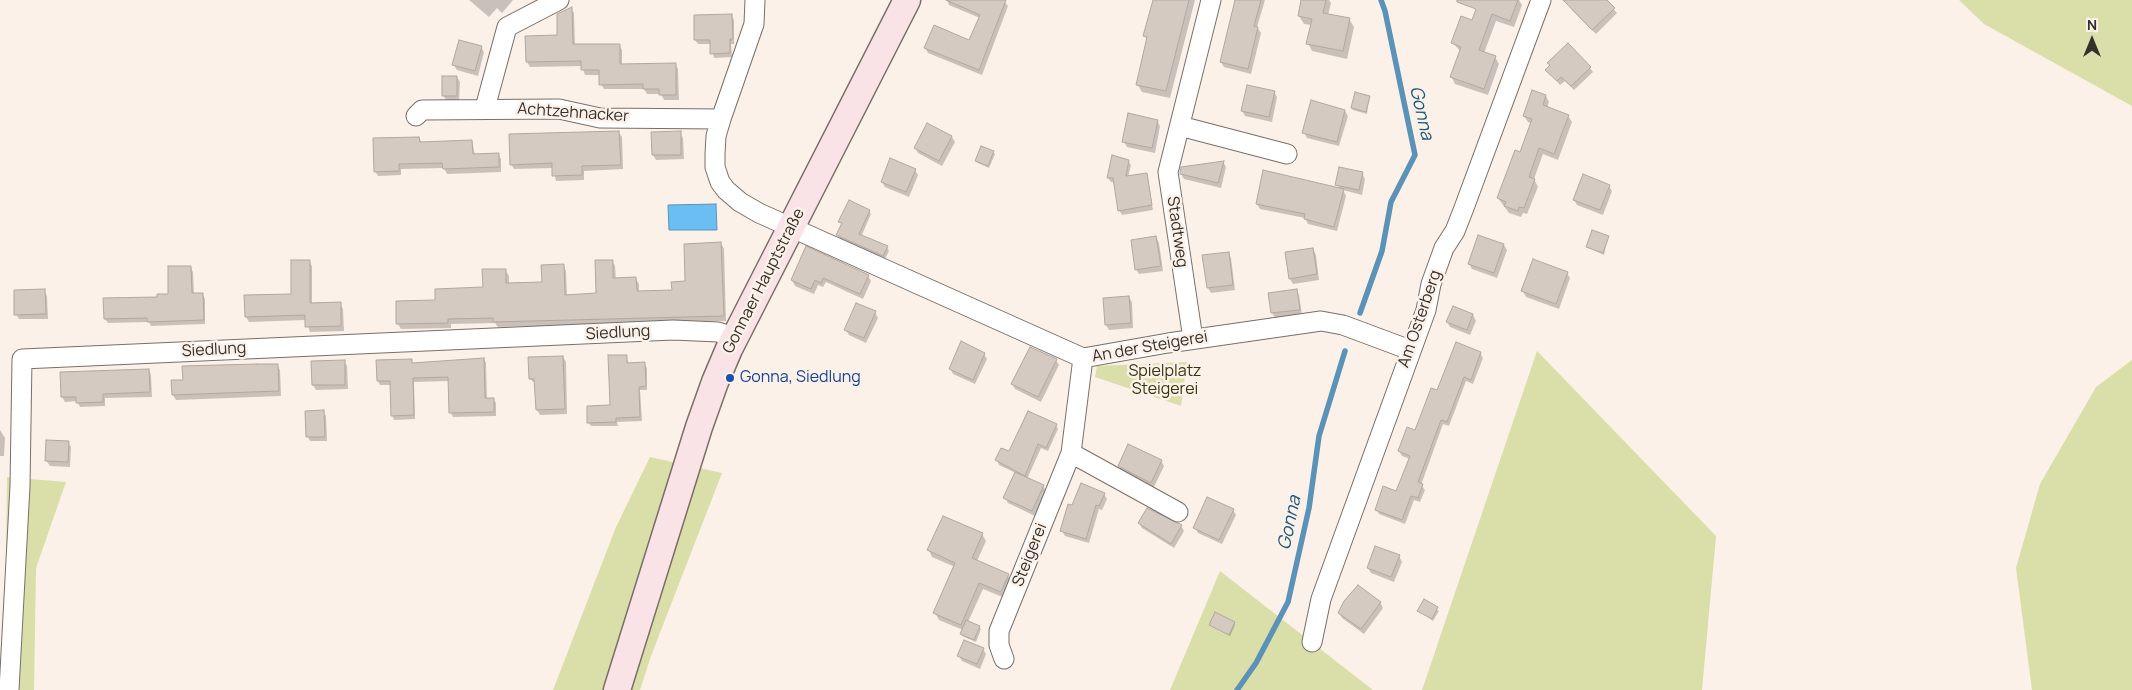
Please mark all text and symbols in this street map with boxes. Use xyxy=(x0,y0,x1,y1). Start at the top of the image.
north arrow xyxy=(2067,15,2117,65)
text: N xyxy=(2087,15,2097,34)
water label: Gonna xyxy=(1404,84,1438,142)
street label: Achtzehnacker xyxy=(517,100,629,126)
street label: Stadtweg xyxy=(1162,195,1192,269)
street label: Gonnaer Hauptstraße xyxy=(719,205,809,357)
street label: Am Osterberg xyxy=(1394,268,1446,370)
street label: Siedlung xyxy=(585,322,651,344)
street label: An der Steigerei xyxy=(1091,327,1209,367)
street label: Siedlung xyxy=(181,339,247,361)
park label: Spielplatz Steigerei xyxy=(1128,362,1202,400)
place label: Gonna, Siedlung xyxy=(740,368,861,388)
marker: Gonna, Siedlung xyxy=(724,372,736,384)
water label: Gonna xyxy=(1274,494,1306,552)
street label: Steigerei xyxy=(1009,521,1051,589)

